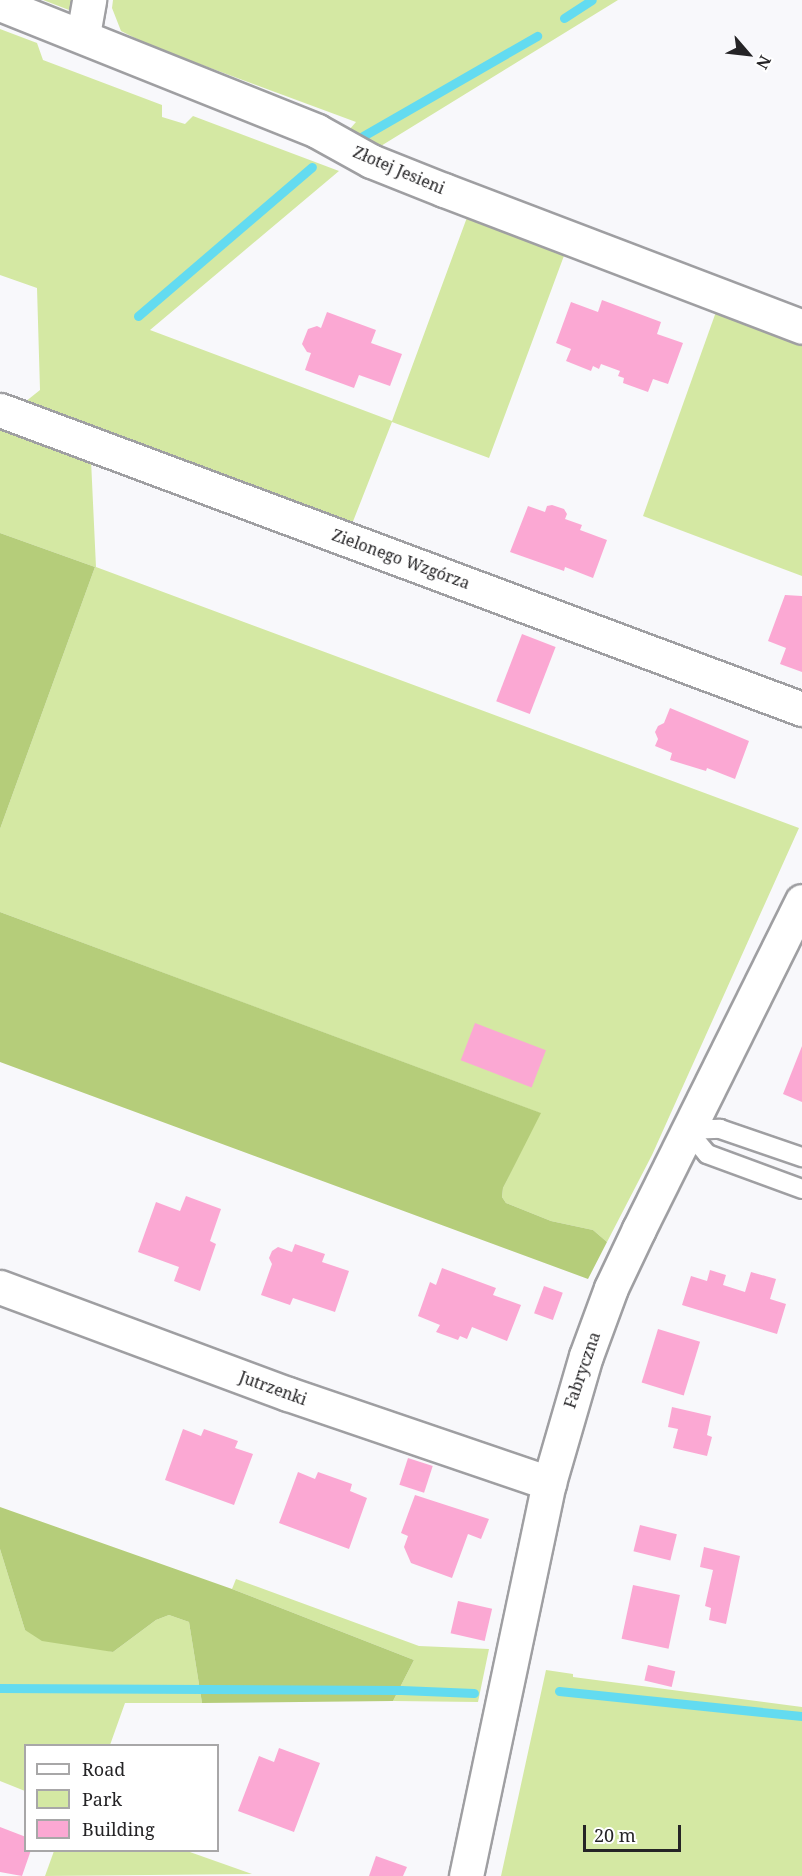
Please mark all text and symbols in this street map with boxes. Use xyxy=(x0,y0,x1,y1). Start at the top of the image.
north arrow xyxy=(718,24,778,84)
text: N xyxy=(751,52,777,73)
street label: Złotej Jesieni xyxy=(350,142,448,198)
street label: Zielonego Wzgórza xyxy=(329,525,473,593)
street label: Fabryczna xyxy=(560,1329,604,1411)
street label: Jutrzenki xyxy=(237,1367,309,1409)
legend xyxy=(24,1744,219,1852)
text: Road xyxy=(82,1757,125,1781)
text: Park xyxy=(82,1787,122,1811)
scale bar xyxy=(586,1813,684,1851)
text: Building xyxy=(82,1817,155,1841)
text: 20 m xyxy=(594,1823,636,1847)

